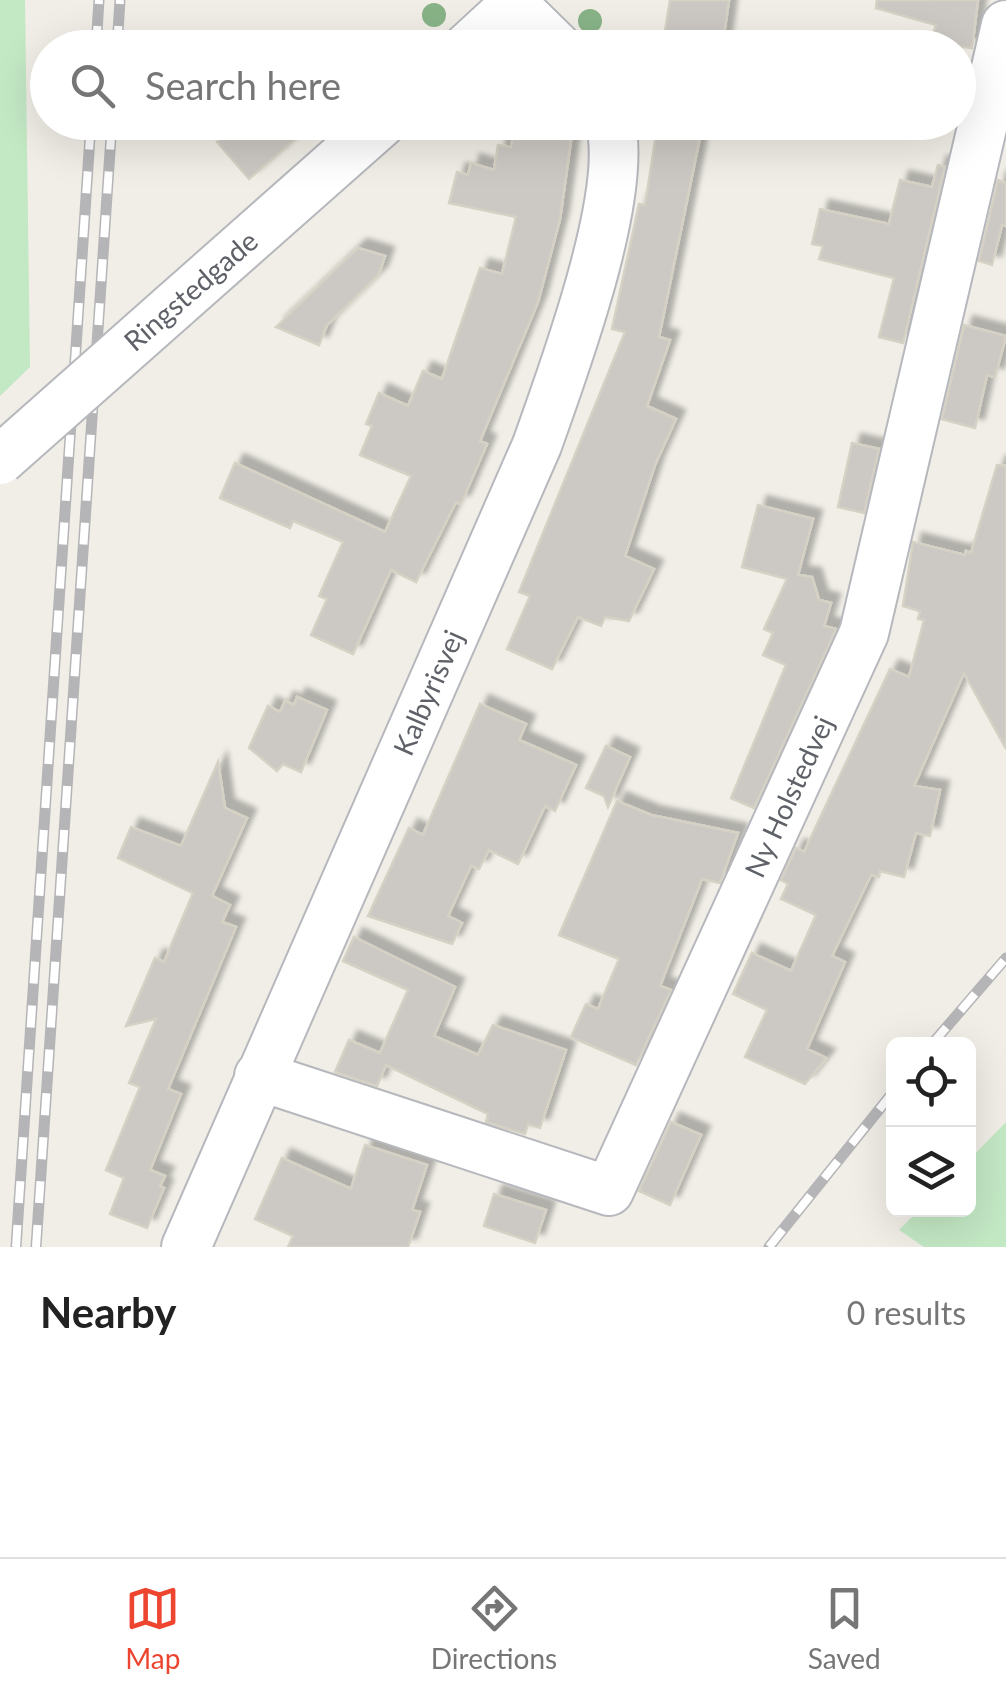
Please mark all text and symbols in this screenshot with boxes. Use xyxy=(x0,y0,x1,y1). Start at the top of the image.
search box xyxy=(30,30,976,140)
icon: search xyxy=(65,58,120,113)
text: Search here xyxy=(145,62,341,108)
street label: Ringstedgade xyxy=(117,223,264,357)
street label: Kalbyrisvej xyxy=(385,625,470,760)
street label: Ny Holstedvej xyxy=(737,710,840,882)
map controls xyxy=(886,1037,976,1217)
button: locate xyxy=(886,1037,976,1127)
button: layers xyxy=(886,1127,976,1217)
text: Nearby xyxy=(40,1287,177,1337)
text: 0 results xyxy=(847,1293,966,1332)
tab: Map xyxy=(125,1581,180,1675)
tab: Directions xyxy=(431,1581,557,1675)
tab: Saved xyxy=(808,1581,881,1675)

